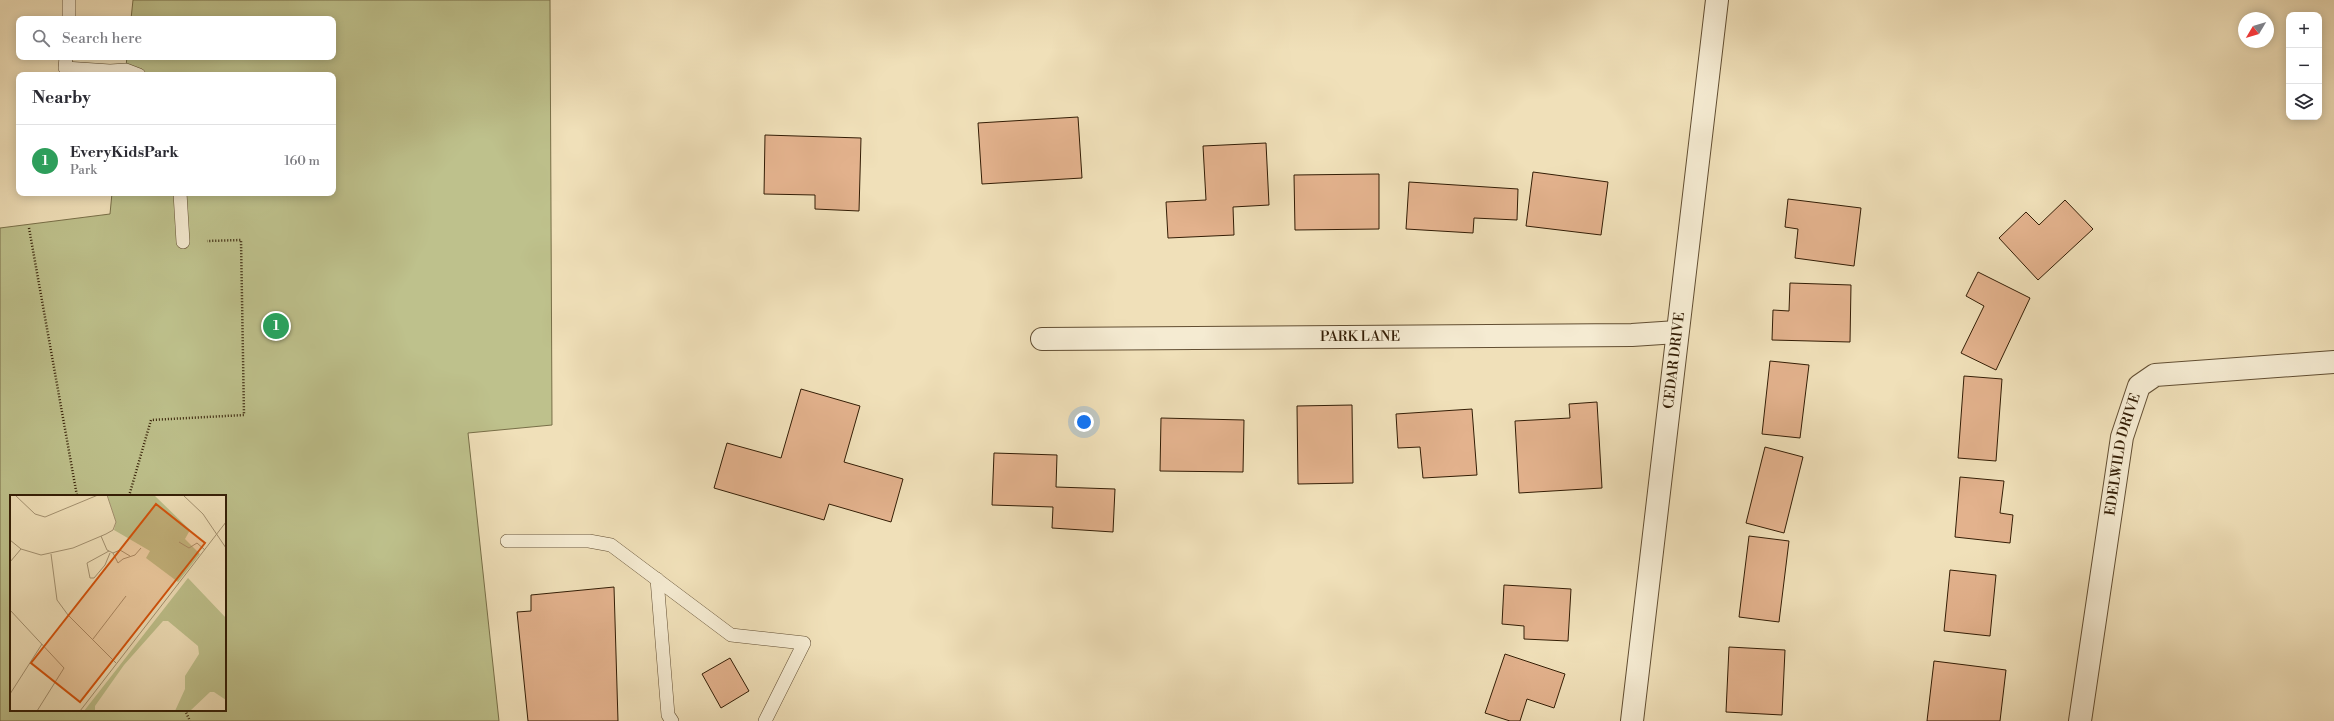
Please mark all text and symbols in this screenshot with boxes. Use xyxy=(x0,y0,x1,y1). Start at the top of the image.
north arrow xyxy=(2238,12,2274,48)
map controls xyxy=(2286,12,2322,120)
button: + xyxy=(2286,12,2322,48)
search box xyxy=(16,16,336,60)
icon: search xyxy=(30,27,52,49)
text: Search here xyxy=(62,29,142,48)
button: − xyxy=(2286,48,2322,84)
button: layers xyxy=(2286,84,2322,120)
text: Nearby xyxy=(32,87,91,109)
text: EveryKidsPark xyxy=(70,143,179,162)
text: 1 xyxy=(42,153,48,169)
text: 160 m xyxy=(284,153,320,169)
text: Park xyxy=(70,162,97,178)
pin: 1 xyxy=(263,311,289,341)
street label: CEDAR DRIVE xyxy=(1660,311,1689,410)
street label: PARK LANE xyxy=(1320,328,1400,346)
street label: EDELWILD DRIVE xyxy=(2101,391,2145,517)
your location xyxy=(1074,412,1094,432)
inset map xyxy=(10,495,226,711)

